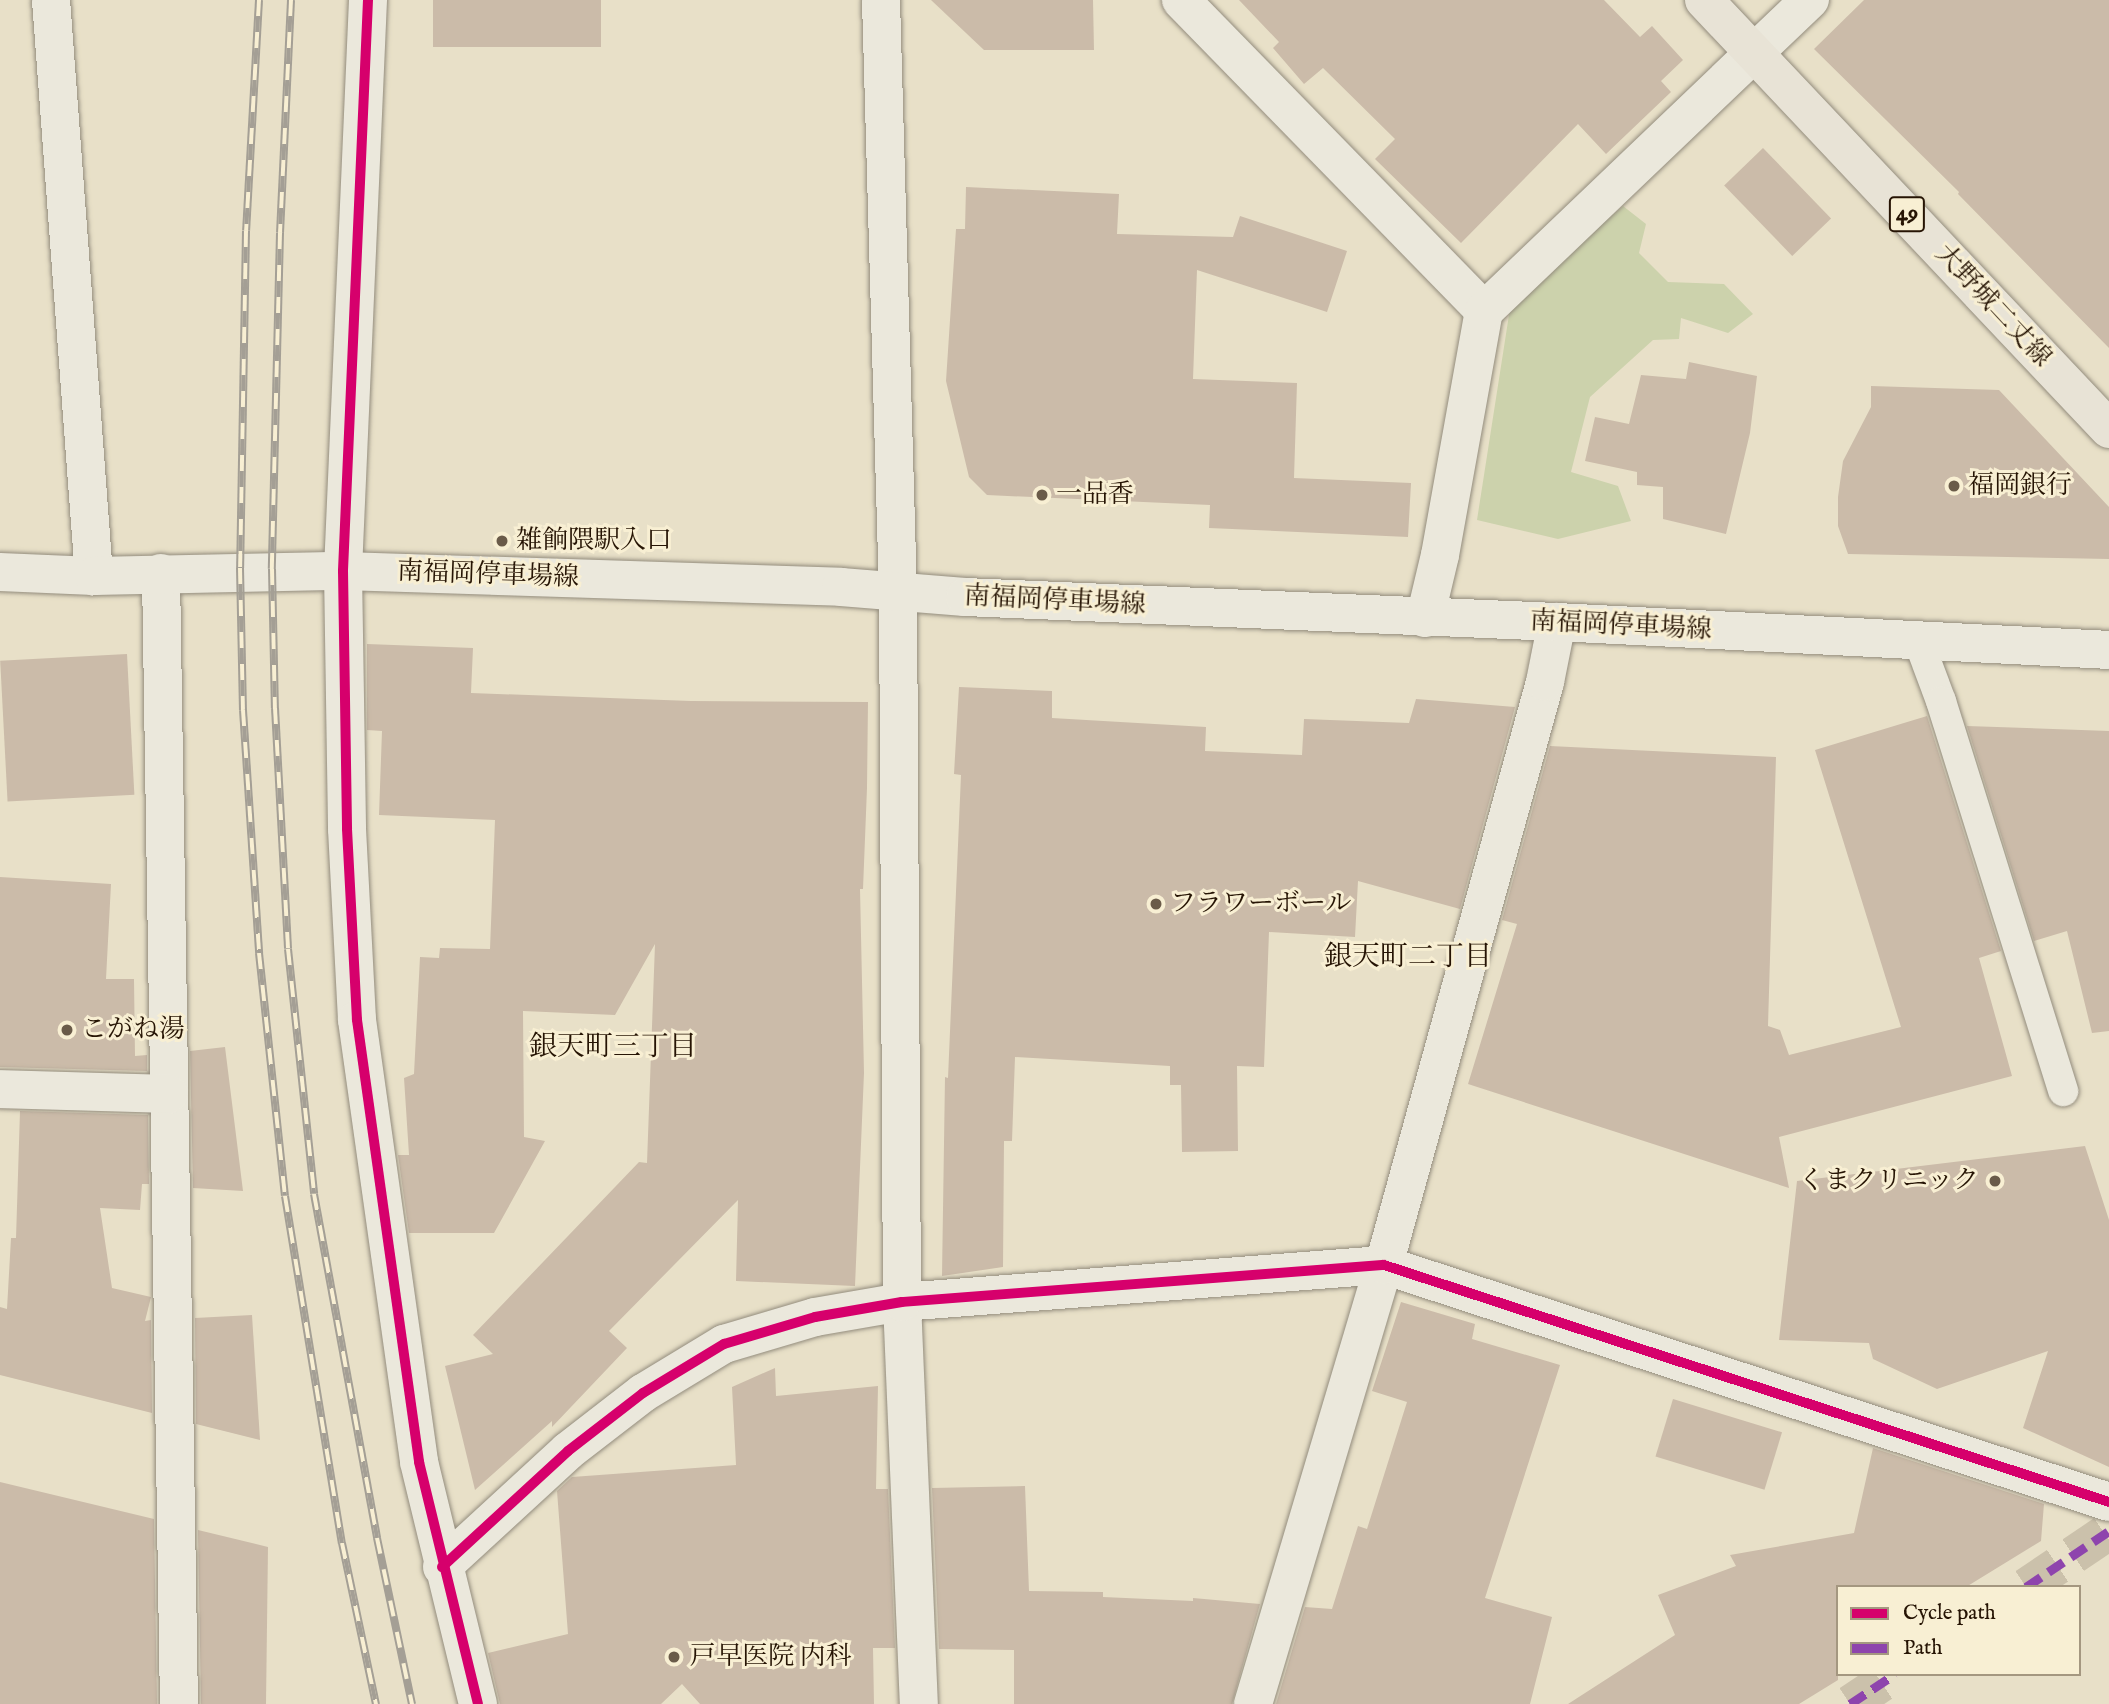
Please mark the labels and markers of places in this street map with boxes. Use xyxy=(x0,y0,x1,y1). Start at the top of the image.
place label: 福岡銀行 xyxy=(1968,470,2072,502)
marker: 福岡銀行 xyxy=(1946,478,1962,494)
place label: 一品香 xyxy=(1056,479,1134,511)
marker: 一品香 xyxy=(1034,487,1050,503)
place label: 雑餉隈駅入口 xyxy=(516,525,672,557)
marker: 雑餉隈駅入口 xyxy=(494,533,510,549)
place label: フラワーボール xyxy=(1170,888,1352,920)
marker: フラワーボール xyxy=(1148,896,1164,912)
place label: こがね湯 xyxy=(81,1014,185,1046)
marker: こがね湯 xyxy=(59,1022,75,1038)
place label: くまクリニック xyxy=(1797,1165,1979,1197)
marker: くまクリニック xyxy=(1985,1171,2005,1191)
place label: 戸早医院 内科 xyxy=(690,1641,852,1673)
marker: 戸早医院 内科 xyxy=(664,1647,684,1667)

